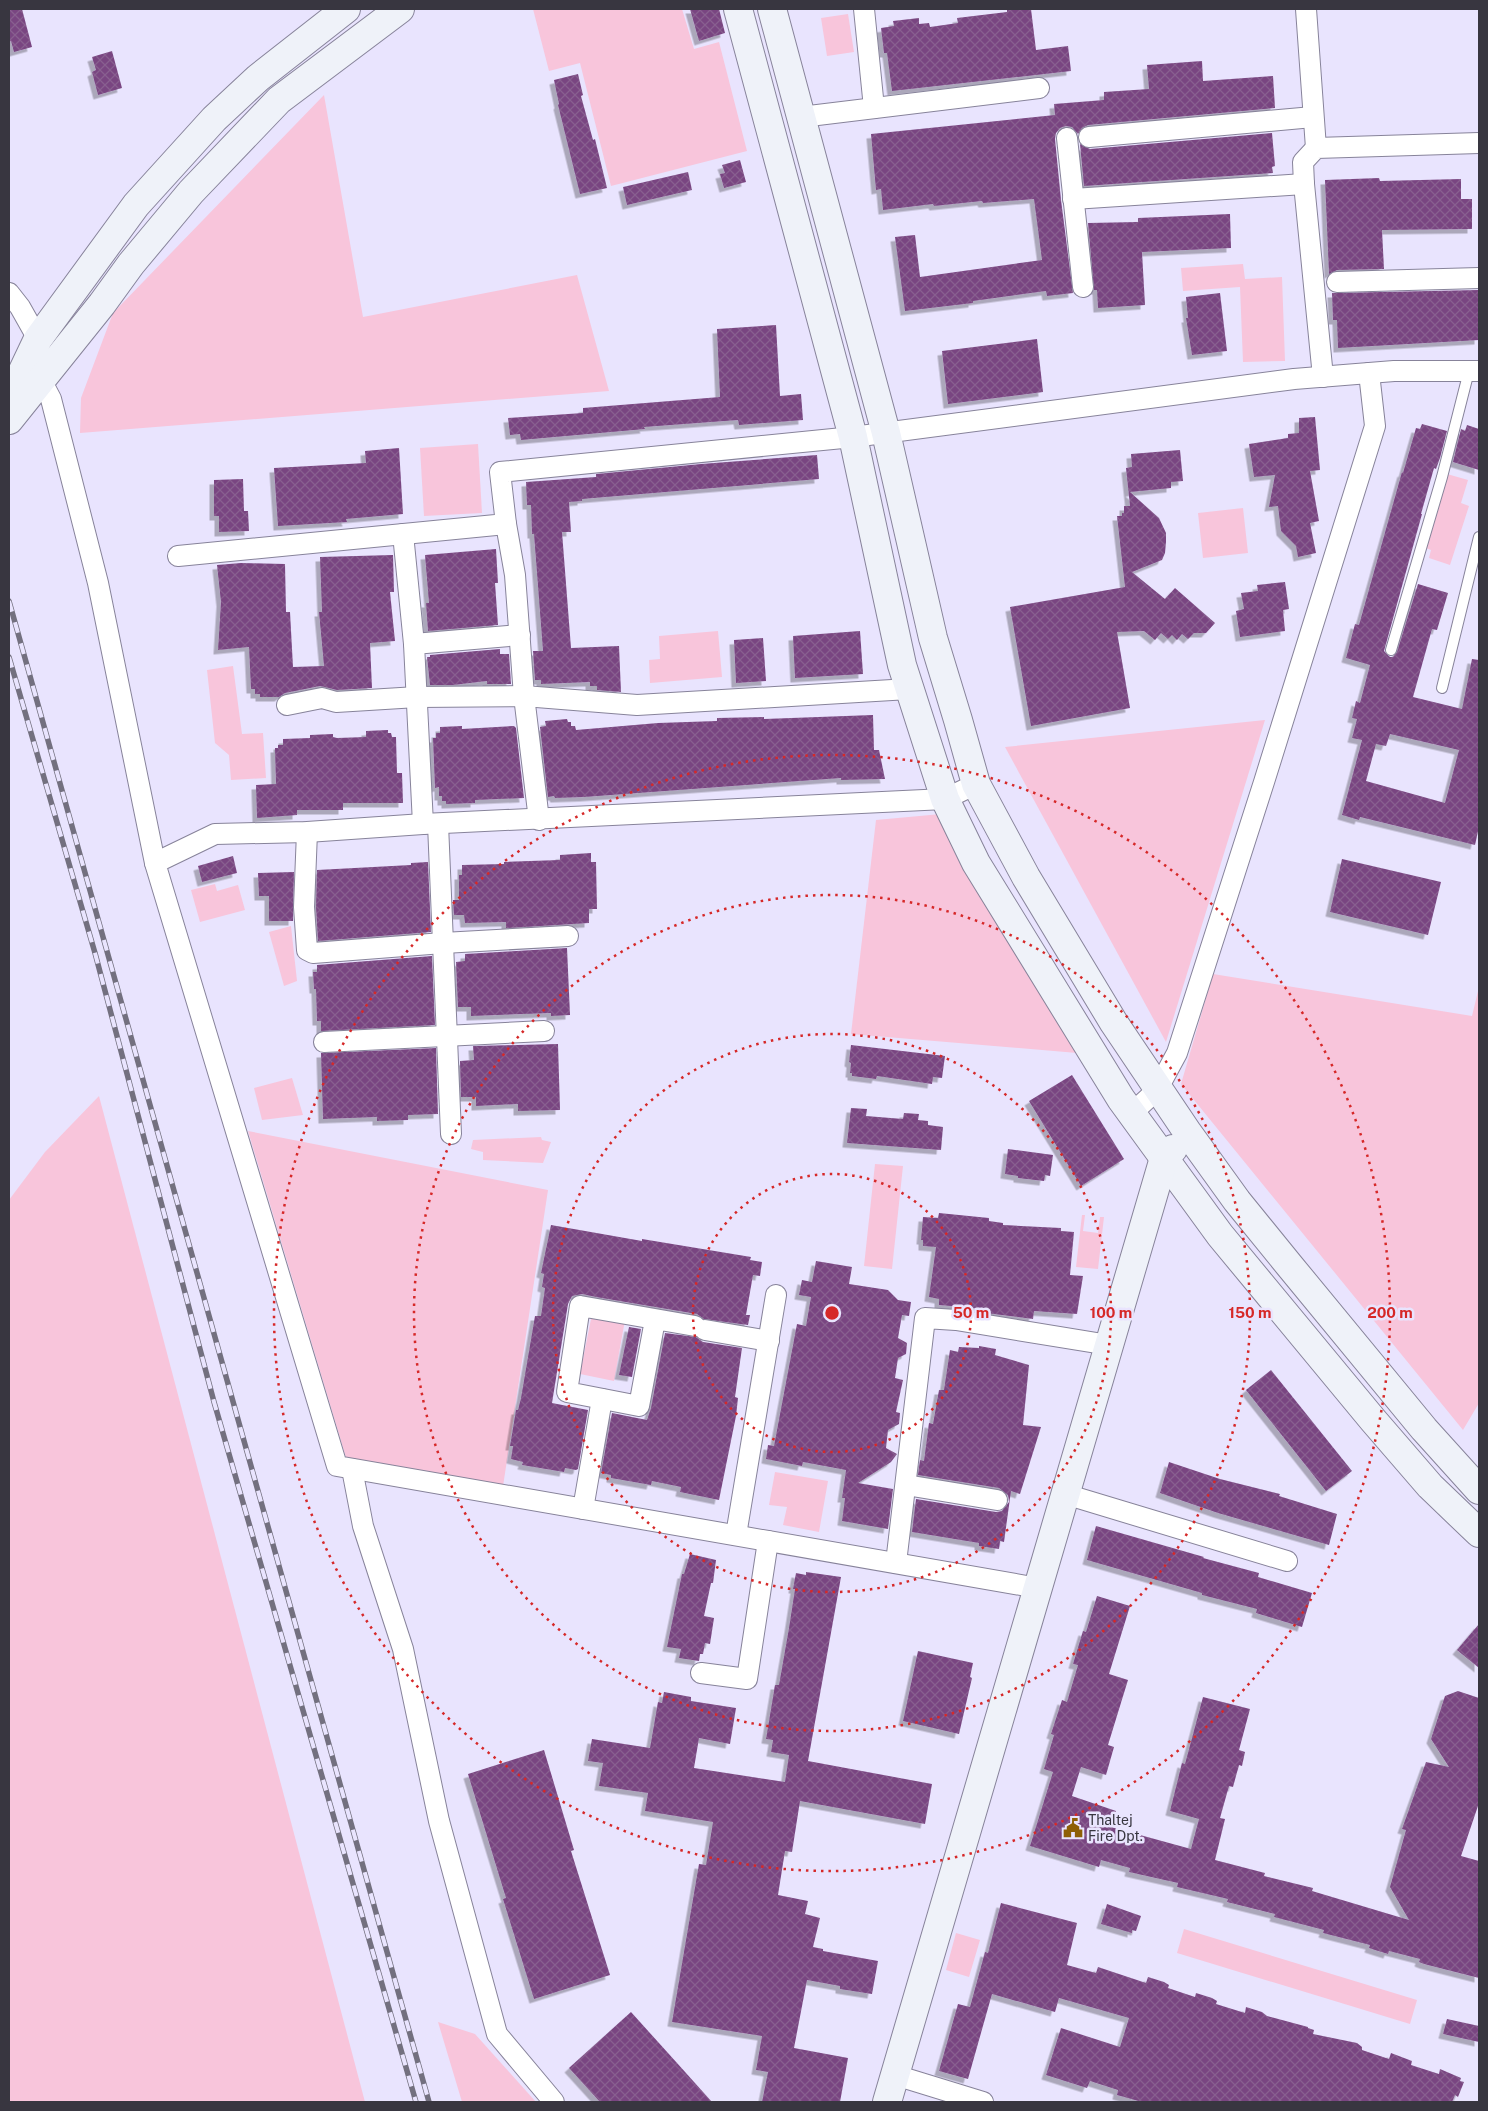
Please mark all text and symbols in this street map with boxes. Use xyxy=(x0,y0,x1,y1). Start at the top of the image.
centre of rings xyxy=(823,1304,841,1322)
text: 50 m xyxy=(953,1304,989,1321)
text: 100 m xyxy=(1090,1304,1132,1321)
text: 150 m xyxy=(1228,1304,1272,1321)
text: 200 m xyxy=(1367,1304,1413,1321)
place label: Thaltej Fire Dpt. xyxy=(1088,1812,1143,1844)
public building icon: Thaltej Fire Dpt. xyxy=(1062,1817,1084,1839)

